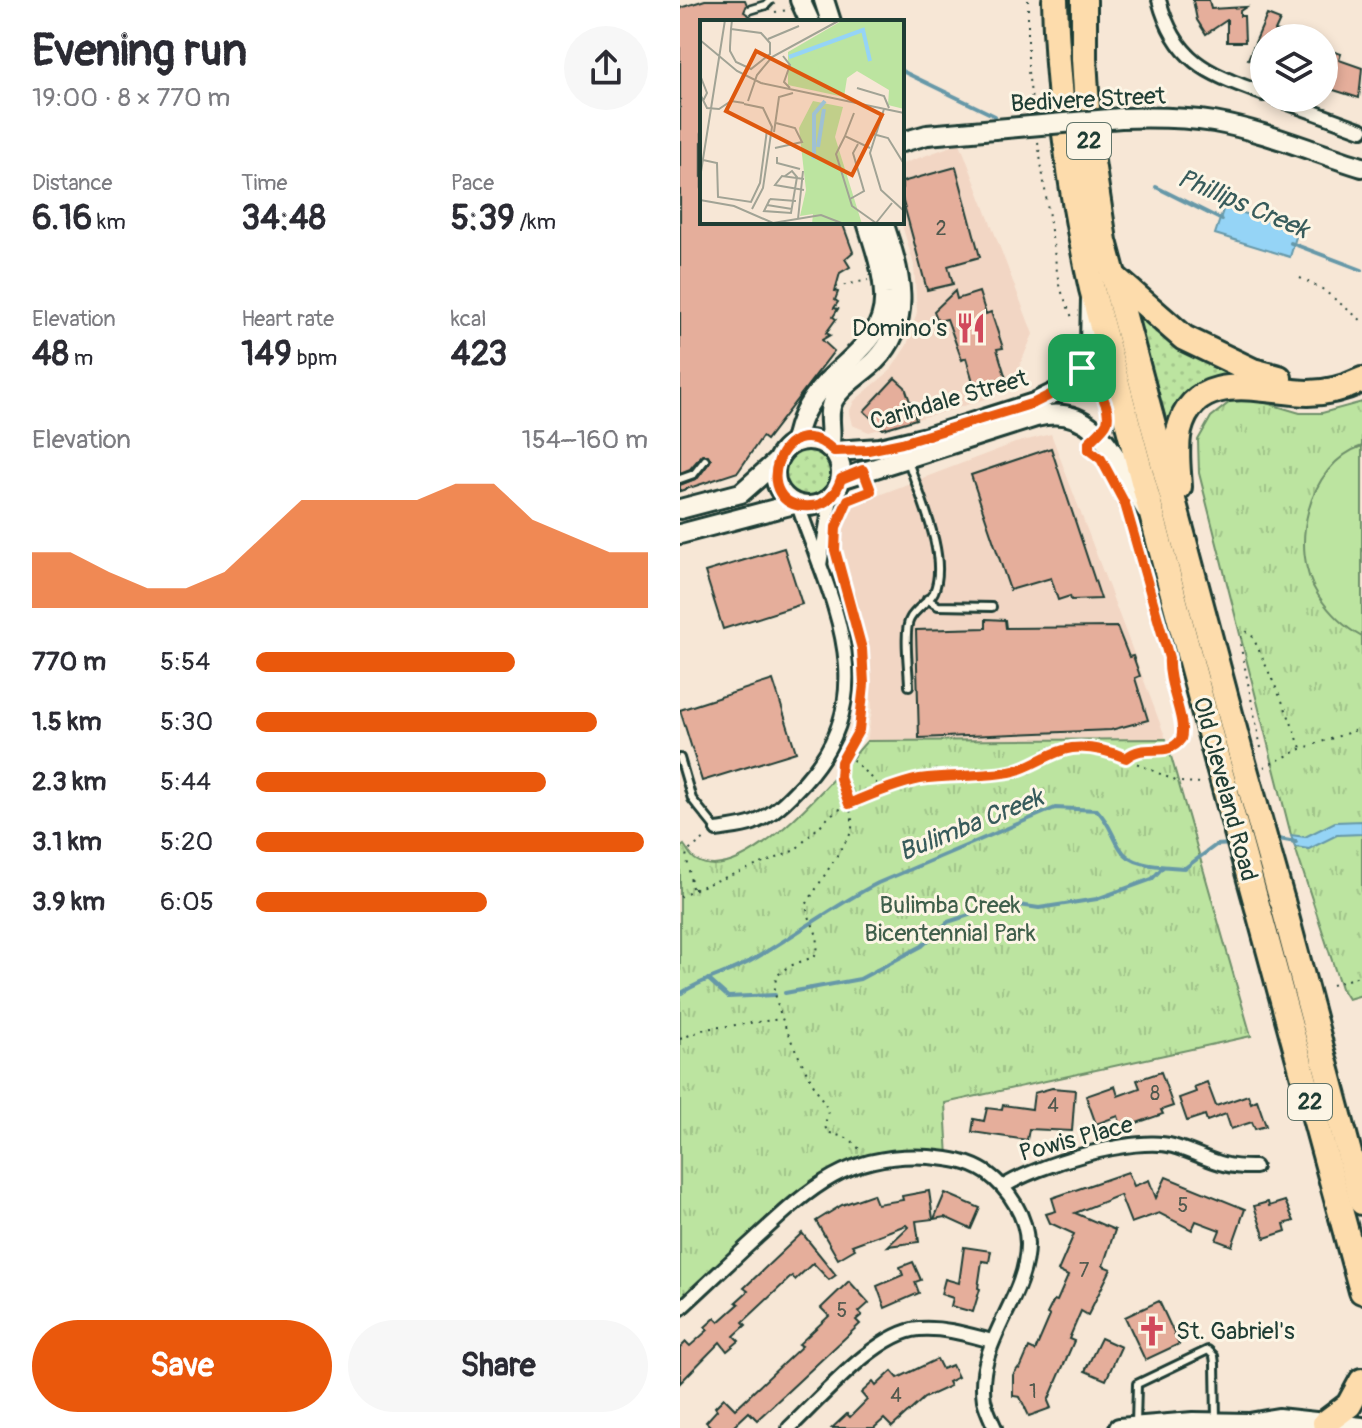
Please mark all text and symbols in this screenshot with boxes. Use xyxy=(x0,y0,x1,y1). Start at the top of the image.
inset map xyxy=(700,20,904,224)
text: Evening run xyxy=(32,24,247,79)
map controls xyxy=(1250,24,1338,112)
button: layers xyxy=(1250,24,1338,112)
button: share xyxy=(564,26,648,110)
street label: Bedivere Street xyxy=(1010,81,1166,119)
text: 19:00 · 8 × 770 m xyxy=(32,82,230,114)
road number: 22 xyxy=(1067,123,1111,159)
water label: Phillips Creek xyxy=(1173,162,1315,247)
text: Distance xyxy=(32,169,112,197)
text: Time xyxy=(241,169,287,197)
text: Pace xyxy=(451,169,494,197)
text: 6.16 xyxy=(32,197,92,240)
text: 34:48 xyxy=(241,197,326,240)
text: 5:39 xyxy=(451,197,515,240)
text: km xyxy=(92,208,126,236)
text: /km xyxy=(515,208,556,236)
house number: 2 xyxy=(935,216,947,241)
text: Elevation xyxy=(32,305,116,333)
text: Heart rate xyxy=(241,305,334,333)
text: kcal xyxy=(451,305,486,333)
restaurant icon: Domino's xyxy=(954,311,988,345)
place label: Domino's xyxy=(852,314,947,343)
text: 48 xyxy=(32,333,69,376)
text: 149 xyxy=(241,333,292,376)
text: 423 xyxy=(451,333,507,376)
pin xyxy=(1048,334,1116,402)
text: m xyxy=(69,344,93,372)
text: bpm xyxy=(292,344,337,372)
icon: arrive xyxy=(1060,346,1104,390)
street label: Carindale Street xyxy=(867,364,1032,436)
text: Elevation xyxy=(32,424,131,456)
text: 154–160 m xyxy=(522,424,648,456)
text: 770 m xyxy=(32,646,106,678)
text: 5:54 xyxy=(160,646,210,678)
street label: Old Cleveland Road xyxy=(1186,694,1264,884)
text: 1.5 km xyxy=(32,706,102,738)
text: 5:30 xyxy=(160,706,213,738)
text: 2.3 km xyxy=(32,766,106,798)
text: 5:44 xyxy=(160,766,211,798)
water label: Bulimba Creek xyxy=(894,781,1050,868)
text: 3.1 km xyxy=(32,826,102,858)
text: 5:20 xyxy=(160,826,213,858)
text: 3.9 km xyxy=(32,886,105,918)
text: 6:05 xyxy=(160,886,214,918)
park label: Bulimba Creek Bicentennial Park xyxy=(864,891,1036,948)
house number: 8 xyxy=(1150,1081,1160,1106)
road number: 22 xyxy=(1288,1084,1332,1120)
house number: 4 xyxy=(1047,1093,1059,1118)
street label: Powis Place xyxy=(1016,1110,1136,1168)
house number: 5 xyxy=(1178,1193,1188,1218)
house number: 7 xyxy=(1079,1258,1090,1283)
house number: 5 xyxy=(837,1298,847,1323)
church icon: St. Gabriel's xyxy=(1135,1314,1169,1348)
place label: St. Gabriel's xyxy=(1176,1317,1295,1346)
button: Save xyxy=(32,1320,332,1412)
button: Share xyxy=(348,1320,648,1412)
house number: 1 xyxy=(1029,1379,1037,1404)
house number: 4 xyxy=(890,1383,902,1408)

